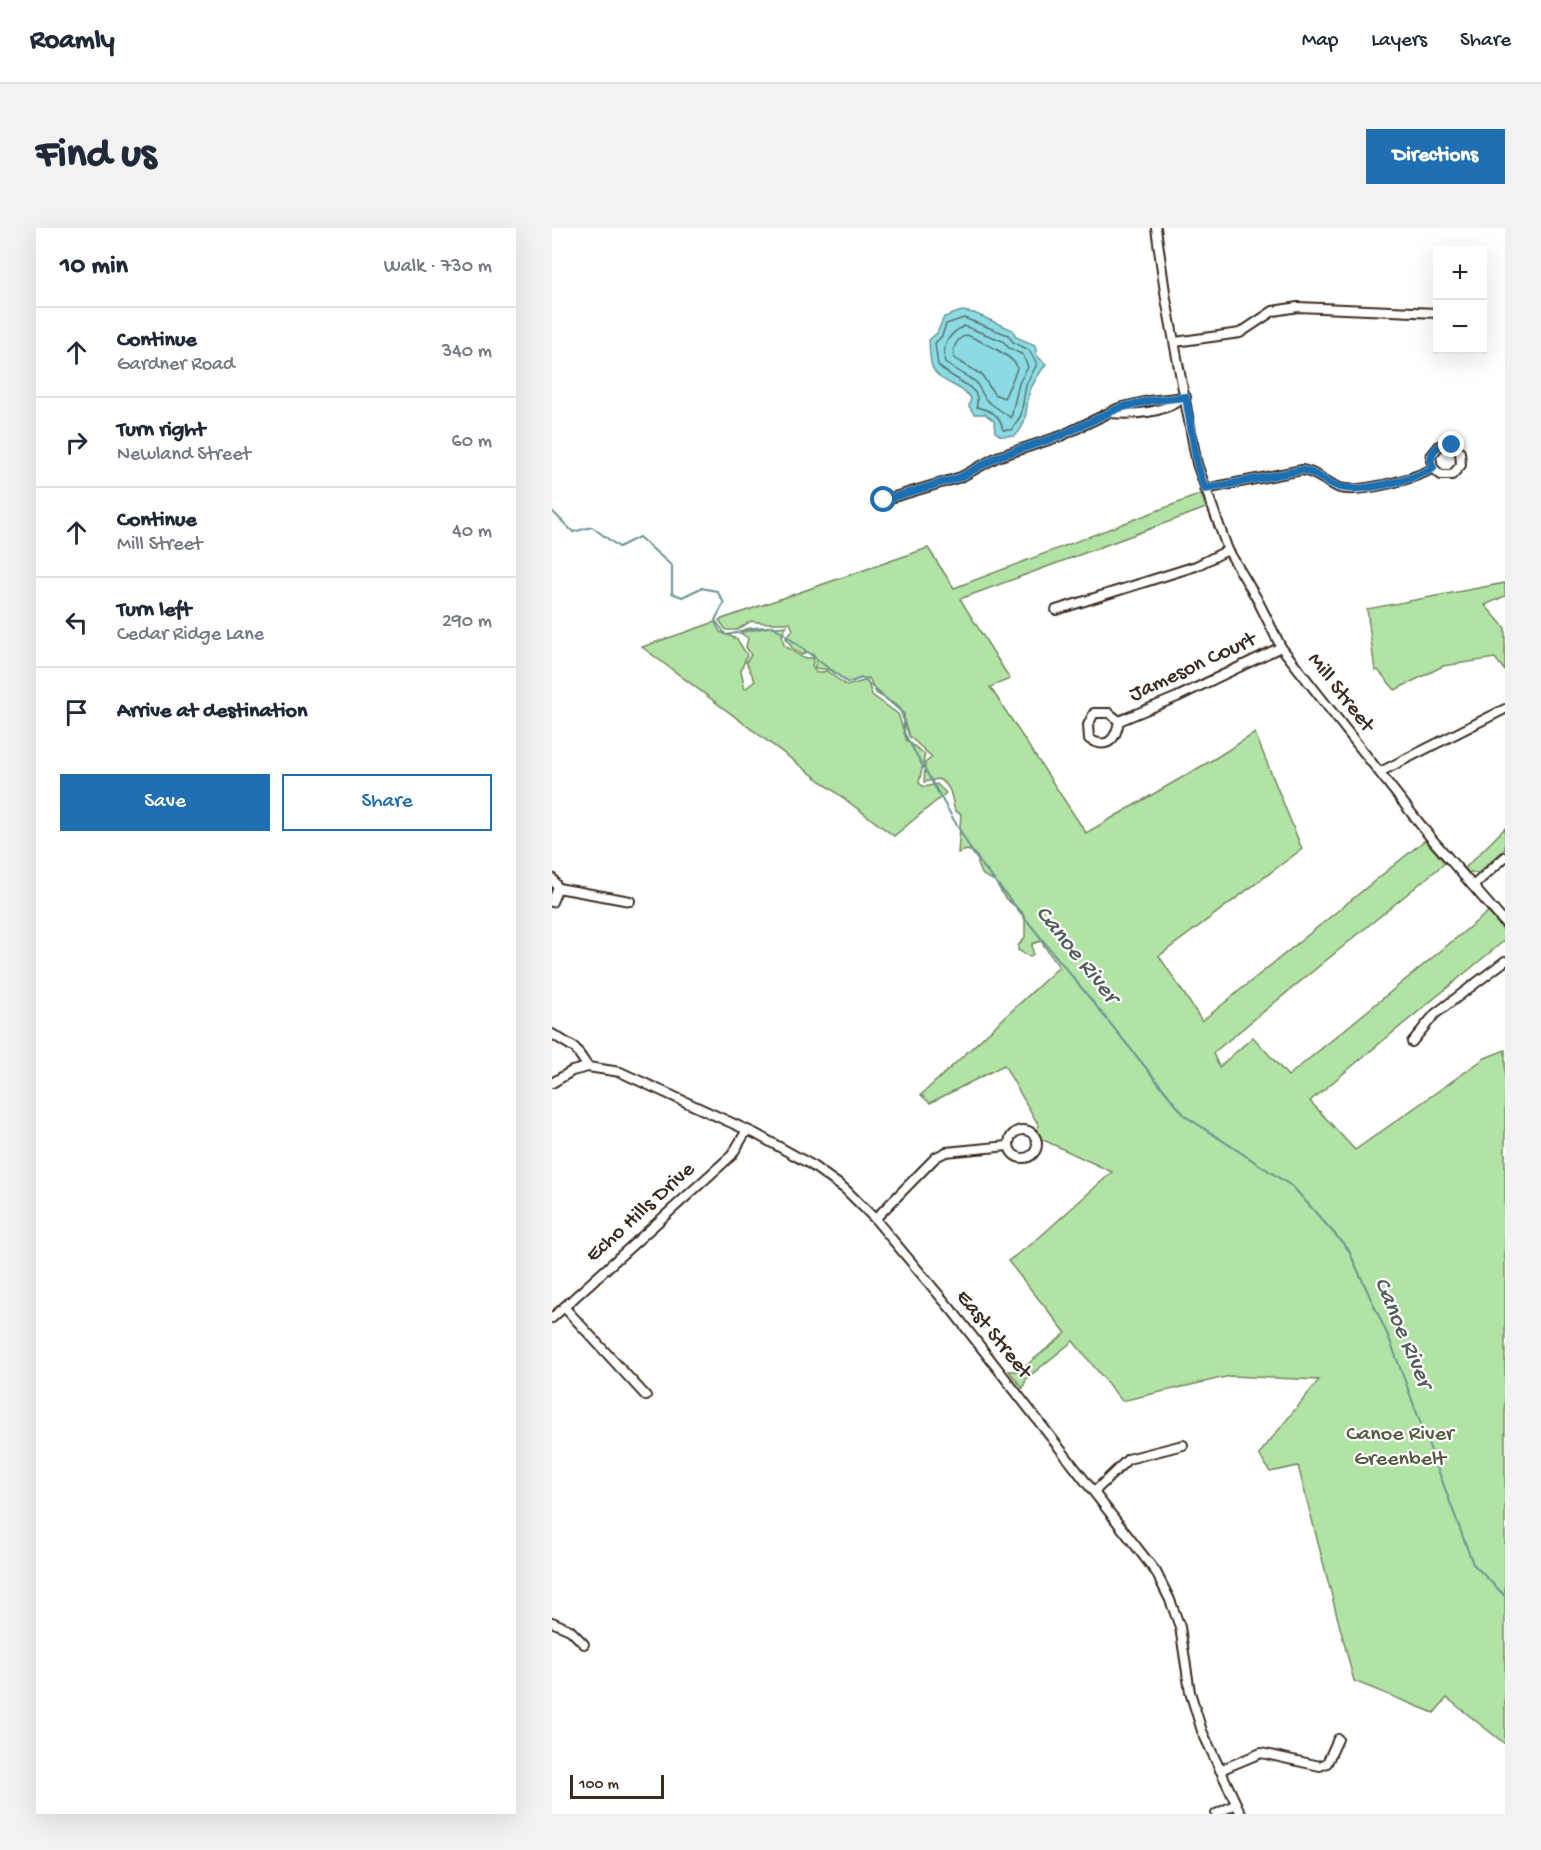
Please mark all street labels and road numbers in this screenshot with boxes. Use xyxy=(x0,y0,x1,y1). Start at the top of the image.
street label: Jameson Court xyxy=(1126,627,1262,709)
street label: Mill Street xyxy=(1301,648,1380,739)
street label: Echo Hills Drive xyxy=(581,1157,701,1269)
street label: East Street xyxy=(949,1285,1038,1386)

